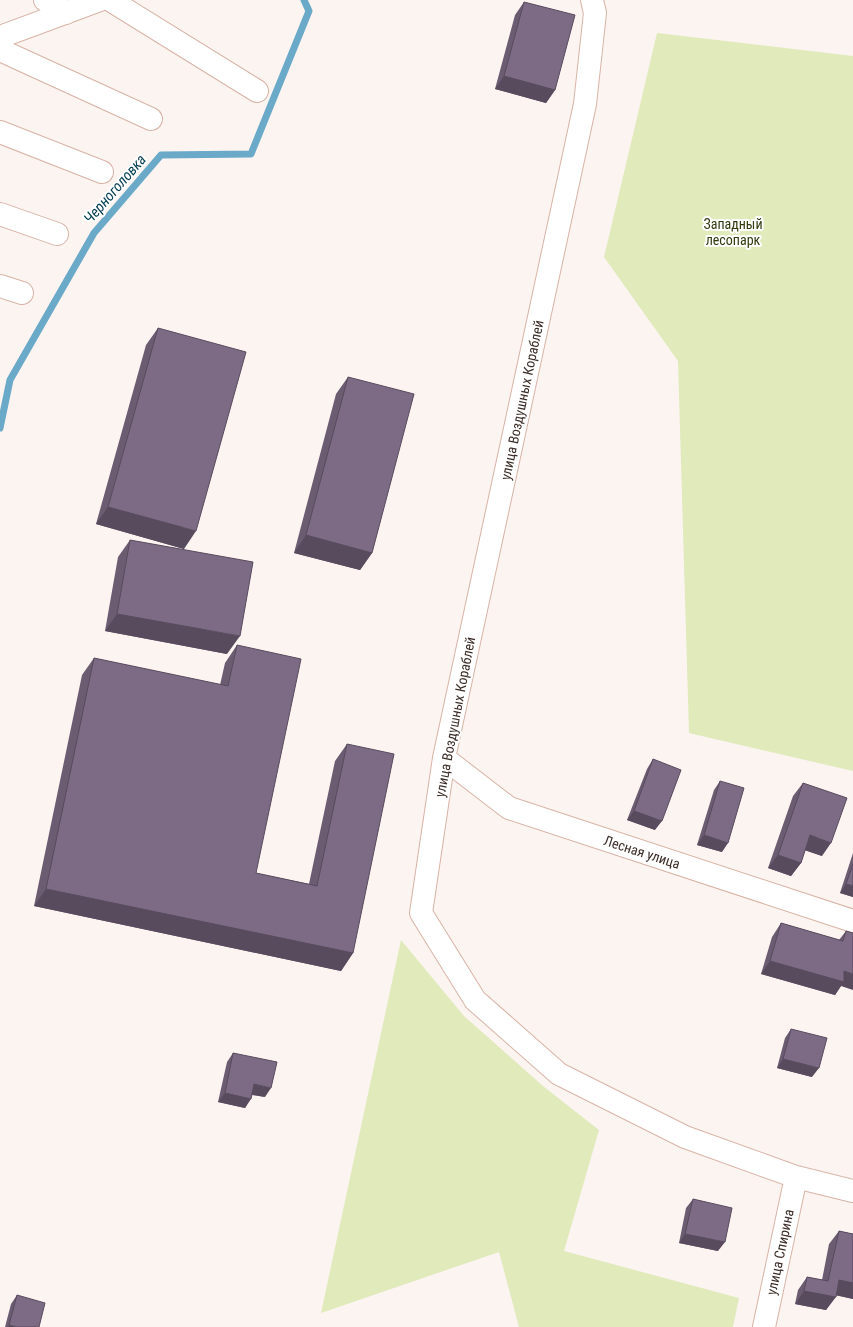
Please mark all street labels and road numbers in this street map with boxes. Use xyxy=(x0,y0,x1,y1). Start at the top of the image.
street label: улица Воздушных Кораблей xyxy=(497,319,547,481)
street label: улица Воздушных Кораблей xyxy=(432,635,478,799)
street label: Лесная улица xyxy=(602,832,682,872)
street label: улица Спирина xyxy=(763,1208,797,1296)

